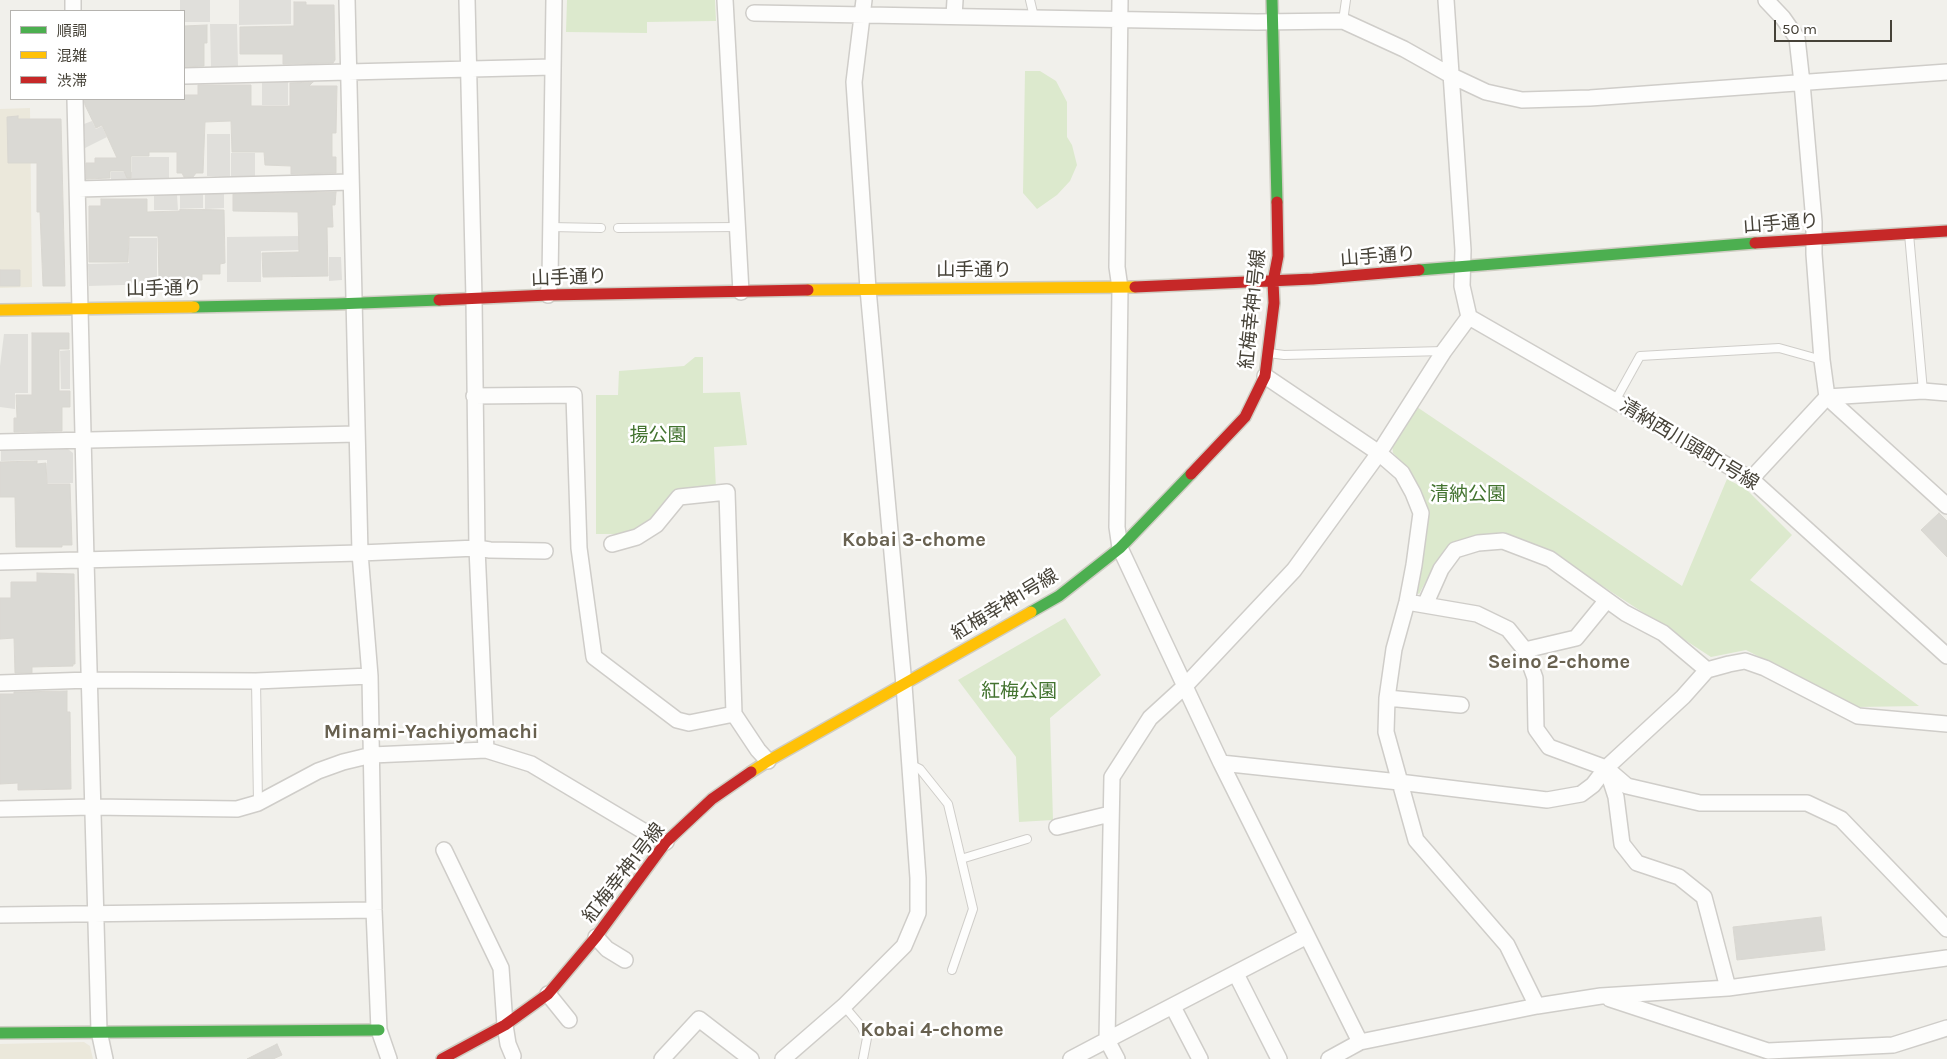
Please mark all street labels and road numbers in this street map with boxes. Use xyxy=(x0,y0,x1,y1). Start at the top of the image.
street label: 山手通り xyxy=(1742,210,1820,238)
street label: 山手通り xyxy=(1339,243,1417,271)
street label: 紅梅幸神1号線 xyxy=(1235,248,1271,370)
street label: 山手通り xyxy=(936,260,1012,282)
street label: 山手通り xyxy=(531,265,607,291)
street label: 山手通り xyxy=(126,277,202,301)
street label: 清納西川頭町1号線 xyxy=(1615,394,1763,496)
street label: 紅梅幸神1号線 xyxy=(948,564,1062,646)
street label: 紅梅幸神1号線 xyxy=(578,819,670,927)

